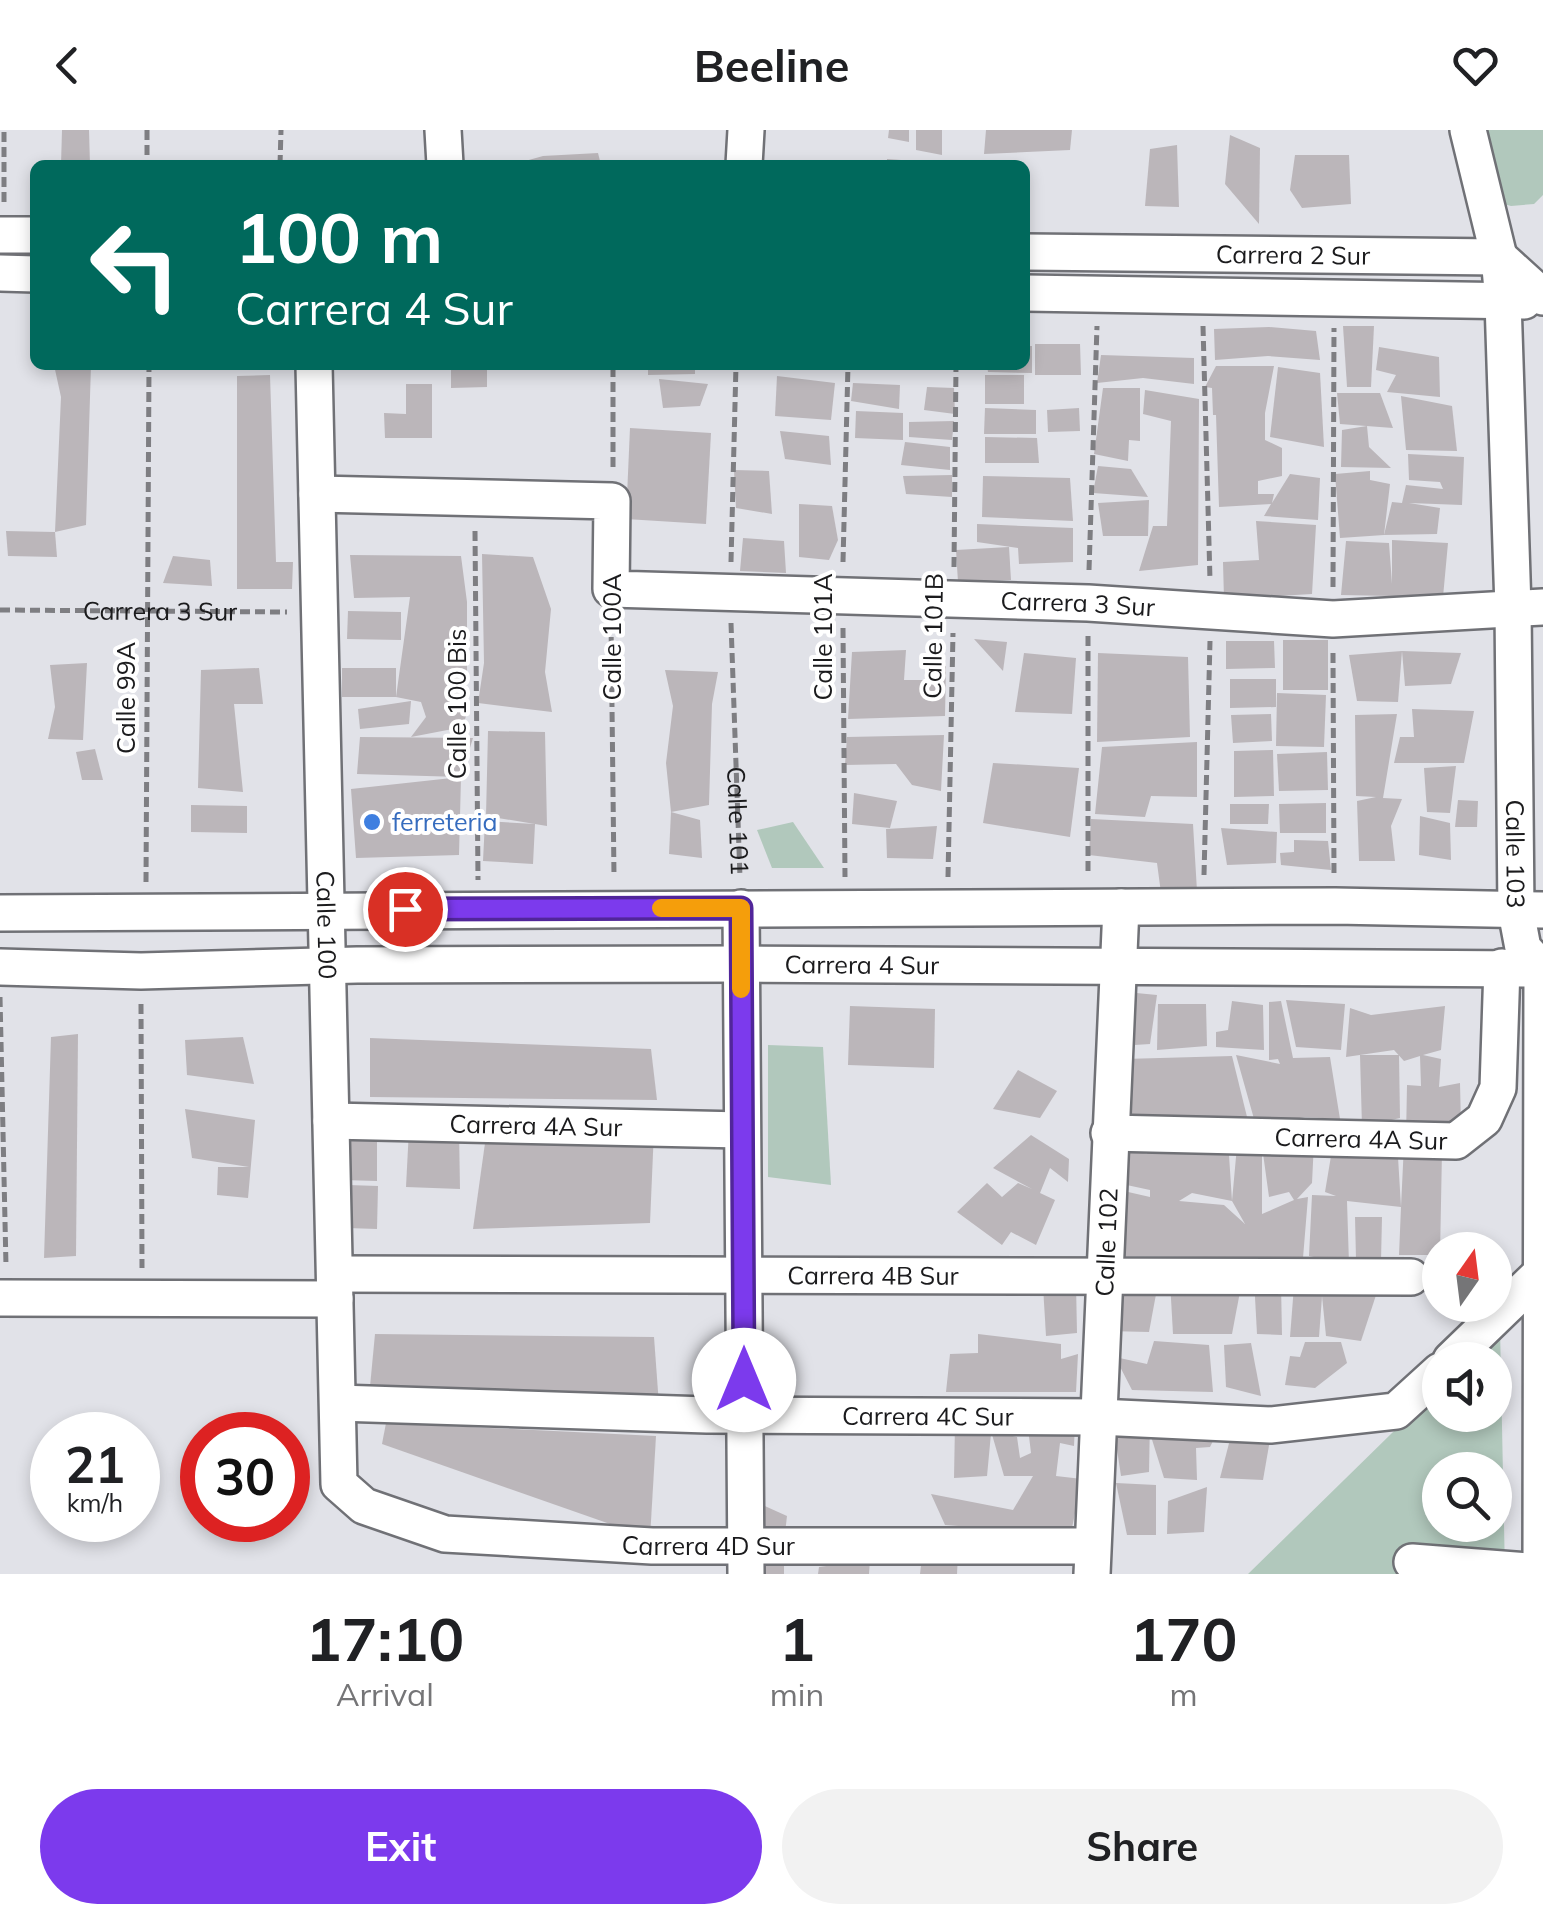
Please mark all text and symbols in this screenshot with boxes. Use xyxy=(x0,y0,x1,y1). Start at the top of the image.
text: Beeline xyxy=(694,37,849,93)
icon: back xyxy=(40,38,95,93)
icon: heart xyxy=(1448,38,1503,93)
text: 100 m xyxy=(235,193,443,281)
icon: left xyxy=(70,200,200,330)
street label: Carrera 2 Sur xyxy=(1216,238,1370,271)
text: Carrera 4 Sur xyxy=(235,280,513,336)
street label: Calle 100A xyxy=(596,573,627,701)
street label: Calle 101A xyxy=(807,573,838,701)
street label: Calle 101B xyxy=(916,573,949,699)
street label: Carrera 3 Sur xyxy=(1000,584,1156,622)
street label: Carrera 3 Sur xyxy=(83,595,237,627)
street label: Calle 100 Bis xyxy=(441,629,472,779)
street label: Calle 99A xyxy=(110,642,141,754)
street label: Calle 101 xyxy=(721,766,756,876)
street label: Calle 103 xyxy=(1500,799,1532,908)
place label: ferreteria xyxy=(392,806,498,837)
marker: ferreteria xyxy=(361,811,383,833)
pin xyxy=(363,867,448,952)
street label: Calle 100 xyxy=(310,870,344,980)
icon: arrive xyxy=(378,882,433,937)
street label: Carrera 4 Sur xyxy=(785,948,939,980)
street label: Carrera 4A Sur xyxy=(449,1108,623,1142)
street label: Carrera 4A Sur xyxy=(1274,1121,1448,1156)
street label: Calle 102 xyxy=(1088,1187,1124,1297)
north arrow xyxy=(1422,1232,1512,1322)
map controls xyxy=(1422,1232,1512,1542)
street label: Carrera 4B Sur xyxy=(787,1259,959,1291)
position arrow xyxy=(692,1328,796,1432)
button: sound xyxy=(1422,1342,1512,1432)
street label: Carrera 4C Sur xyxy=(842,1400,1014,1432)
speed limit sign: 30 xyxy=(180,1412,310,1542)
text: 21 xyxy=(65,1433,125,1496)
button: search xyxy=(1422,1452,1512,1542)
text: km/h xyxy=(67,1487,123,1518)
street label: Carrera 4D Sur xyxy=(621,1528,795,1561)
text: 17:10 xyxy=(305,1601,464,1676)
text: 1 xyxy=(779,1601,815,1676)
text: 170 xyxy=(1130,1601,1238,1676)
text: Arrival xyxy=(336,1674,434,1714)
text: min xyxy=(770,1674,824,1714)
text: m xyxy=(1170,1674,1198,1714)
button: Exit xyxy=(40,1789,762,1904)
button: Share xyxy=(782,1789,1503,1904)

